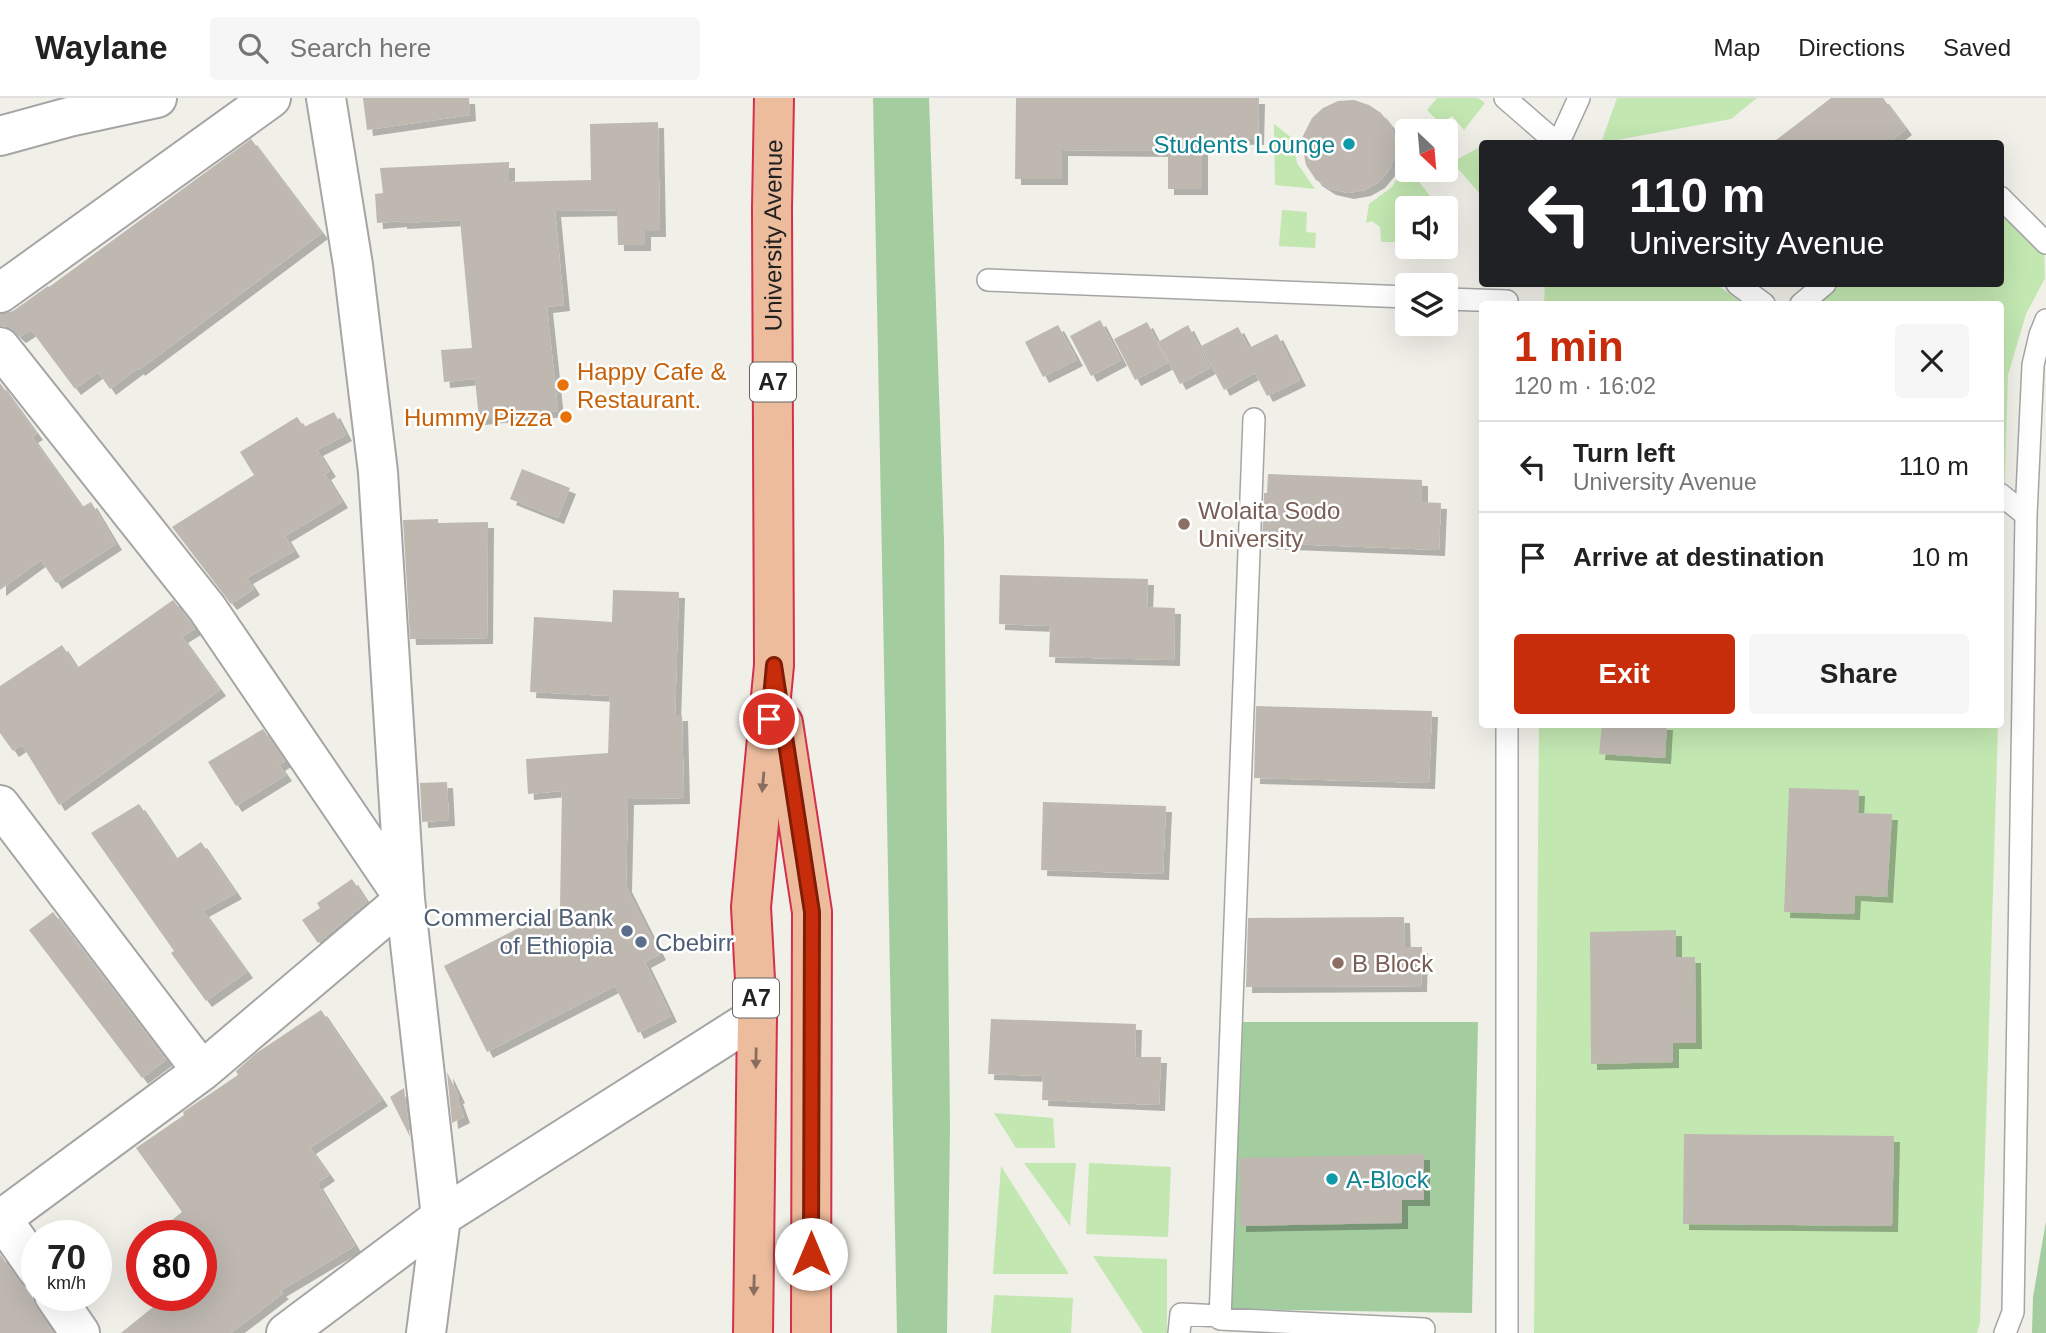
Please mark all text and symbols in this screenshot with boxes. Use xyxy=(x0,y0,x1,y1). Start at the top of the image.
search box xyxy=(210,17,700,80)
text: Waylane xyxy=(35,29,168,66)
icon: search xyxy=(234,29,272,67)
text: Search here xyxy=(290,33,431,63)
text: Map xyxy=(1714,34,1760,61)
text: Directions xyxy=(1798,34,1905,61)
text: Saved xyxy=(1943,34,2011,61)
north arrow xyxy=(1395,119,1458,182)
map controls xyxy=(1395,119,1458,336)
place label: Students Lounge xyxy=(1154,131,1335,158)
marker: Students Lounge xyxy=(1341,136,1357,152)
street label: University Avenue xyxy=(758,139,787,331)
icon: left xyxy=(1514,168,1605,259)
text: 110 m xyxy=(1629,168,1765,222)
button: sound xyxy=(1395,196,1458,259)
text: University Avenue xyxy=(1629,225,1885,261)
button: layers xyxy=(1395,273,1458,336)
text: 1 min xyxy=(1514,323,1624,370)
button: close xyxy=(1895,324,1969,398)
place label: Happy Cafe & Restaurant. xyxy=(577,358,726,413)
road number: A7 xyxy=(750,362,796,402)
text: 120 m · 16:02 xyxy=(1514,373,1656,399)
marker: Happy Cafe & Restaurant. xyxy=(555,377,571,393)
place label: Hummy Pizza xyxy=(404,404,553,431)
marker: Hummy Pizza xyxy=(558,409,574,425)
text: Turn left xyxy=(1573,438,1675,468)
icon: left xyxy=(1514,448,1552,486)
text: 110 m xyxy=(1899,451,1969,481)
text: University Avenue xyxy=(1573,469,1757,495)
place label: Wolaita Sodo University xyxy=(1198,497,1340,552)
marker: Wolaita Sodo University xyxy=(1176,516,1192,532)
icon: arrive xyxy=(1514,539,1552,577)
text: Arrive at destination xyxy=(1573,542,1824,572)
text: 10 m xyxy=(1911,542,1969,572)
button: Exit xyxy=(1514,634,1735,714)
button: Share xyxy=(1749,634,1969,714)
pin xyxy=(739,689,799,749)
icon: arrive xyxy=(750,700,788,738)
one-way arrow xyxy=(757,771,768,793)
place label: Commercial Bank of Ethiopia xyxy=(424,904,614,959)
marker: Commercial Bank of Ethiopia xyxy=(619,923,635,939)
place label: Cbebirr xyxy=(655,929,734,956)
marker: Cbebirr xyxy=(633,934,649,950)
place label: B Block xyxy=(1352,950,1434,977)
marker: B Block xyxy=(1330,955,1346,971)
road number: A7 xyxy=(733,978,779,1018)
one-way arrow xyxy=(750,1047,762,1069)
place label: A-Block xyxy=(1346,1166,1430,1193)
marker: A-Block xyxy=(1324,1171,1340,1187)
position arrow xyxy=(774,1217,848,1291)
speed limit sign: 80 xyxy=(126,1220,217,1311)
text: 70 xyxy=(47,1237,86,1276)
text: km/h xyxy=(47,1273,86,1293)
one-way arrow xyxy=(748,1274,760,1296)

